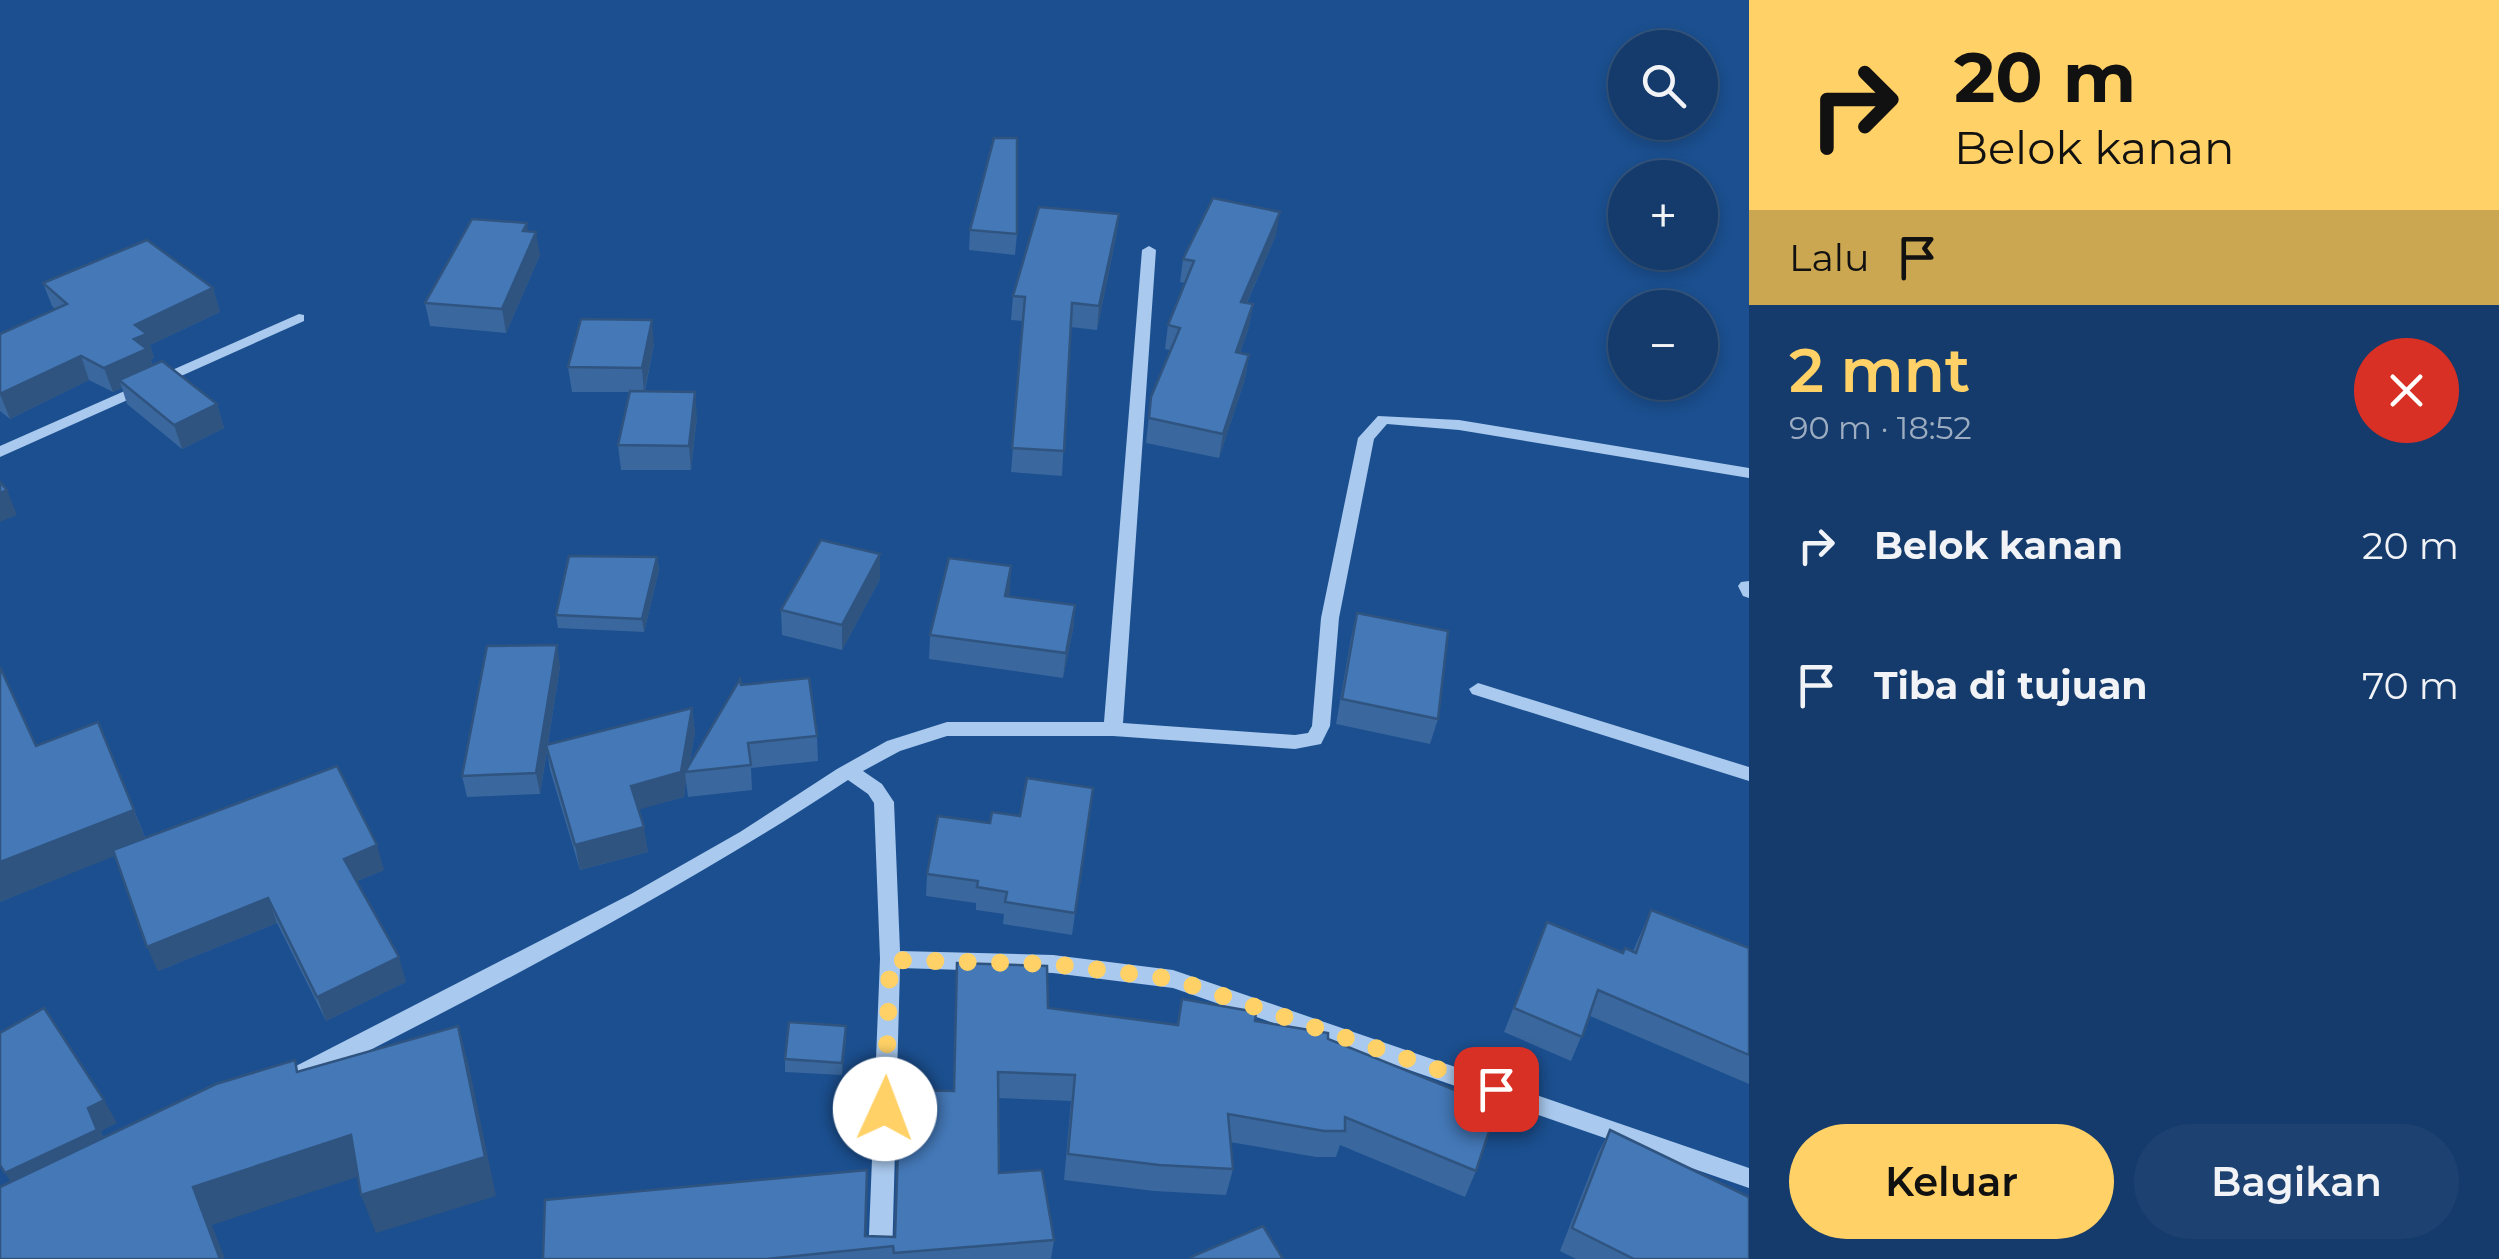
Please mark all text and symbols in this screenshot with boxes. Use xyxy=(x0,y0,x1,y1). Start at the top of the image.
map controls xyxy=(1608,30,1718,400)
button: search xyxy=(1608,30,1718,140)
text: 20 m xyxy=(1954,34,2136,120)
icon: right xyxy=(1789,40,1919,170)
text: Belok kanan xyxy=(1954,120,2235,175)
button: + xyxy=(1608,160,1718,270)
icon: arrive xyxy=(1890,230,1945,285)
text: Lalu xyxy=(1789,234,1870,281)
button: − xyxy=(1608,290,1718,400)
text: 2 mnt xyxy=(1789,334,1970,407)
button: close xyxy=(2354,338,2459,443)
text: 90 m · 18:52 xyxy=(1789,408,1972,447)
icon: right xyxy=(1789,518,1844,573)
text: Belok kanan xyxy=(1874,522,2123,569)
text: 20 m xyxy=(2362,522,2459,569)
icon: arrive xyxy=(1789,658,1844,713)
text: Tiba di tujuan xyxy=(1874,662,2148,709)
text: 70 m xyxy=(2362,662,2459,709)
pin xyxy=(1454,1047,1539,1132)
position arrow xyxy=(833,1057,937,1161)
icon: arrive xyxy=(1469,1062,1524,1117)
button: Keluar xyxy=(1789,1124,2114,1239)
button: Bagikan xyxy=(2134,1124,2459,1239)

